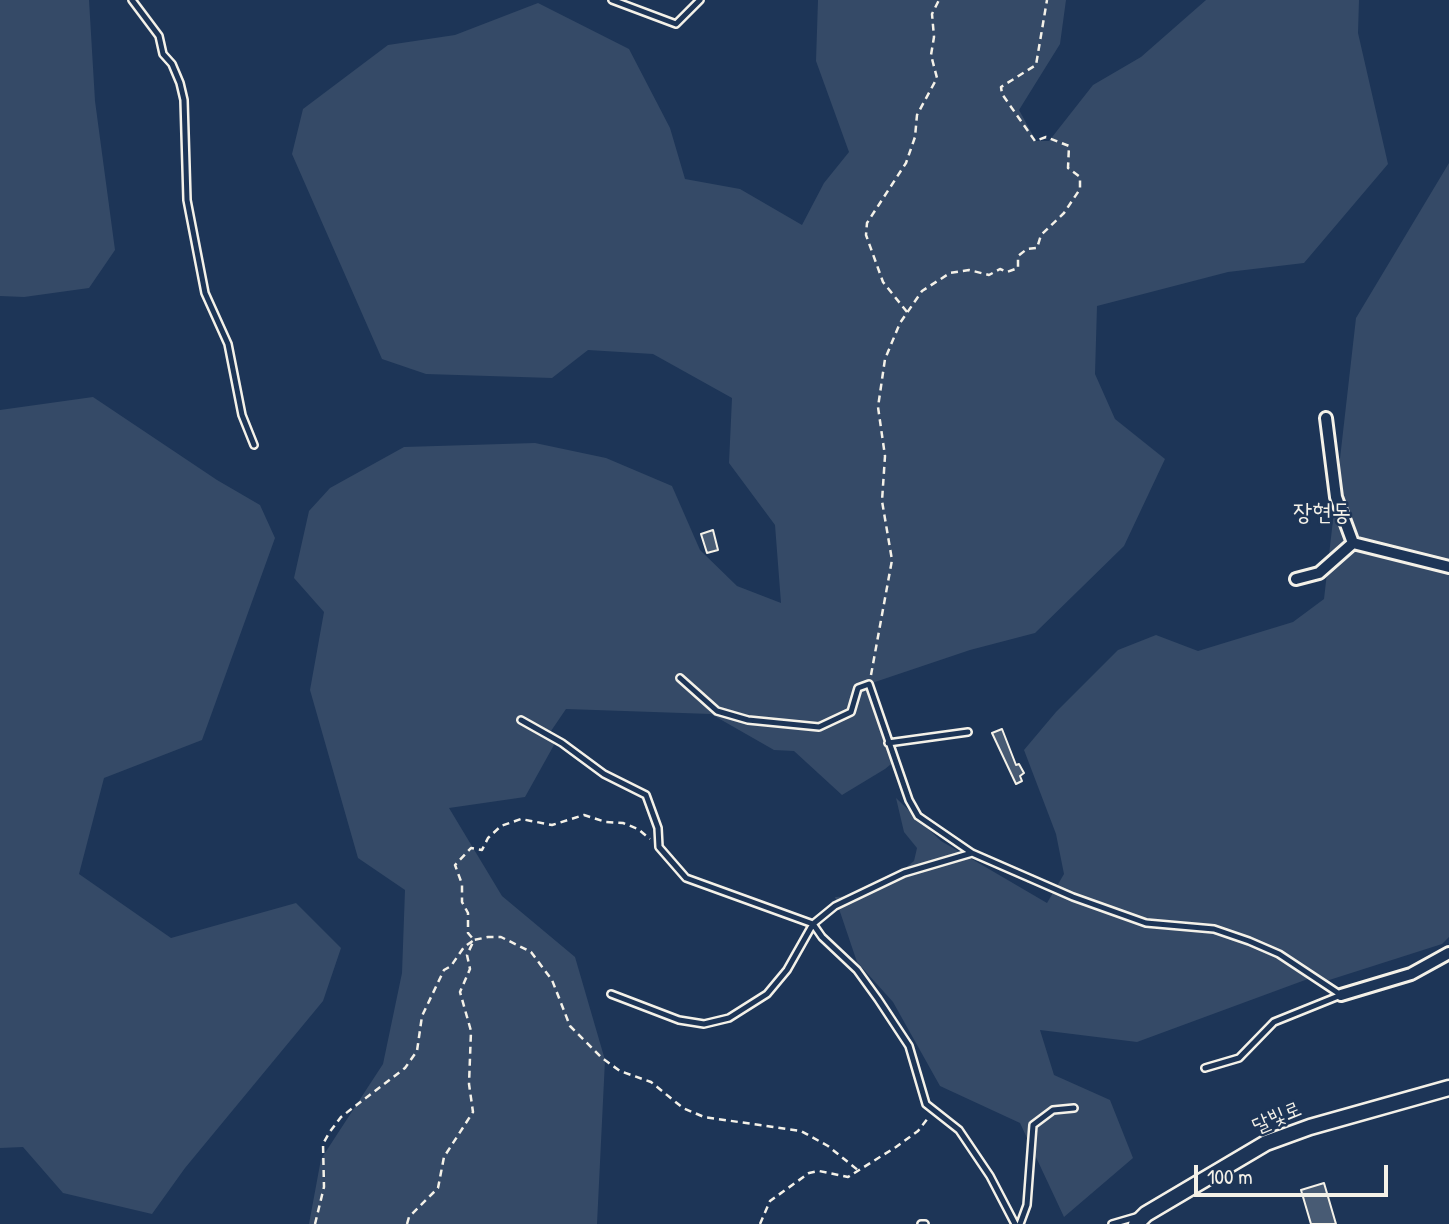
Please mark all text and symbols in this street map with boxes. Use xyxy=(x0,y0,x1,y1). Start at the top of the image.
district label: 장현동 xyxy=(1293,500,1351,528)
street label: 달빛로 xyxy=(1249,1097,1305,1139)
scale bar xyxy=(1197,1150,1391,1194)
text: 100 m xyxy=(1207,1162,1253,1191)

